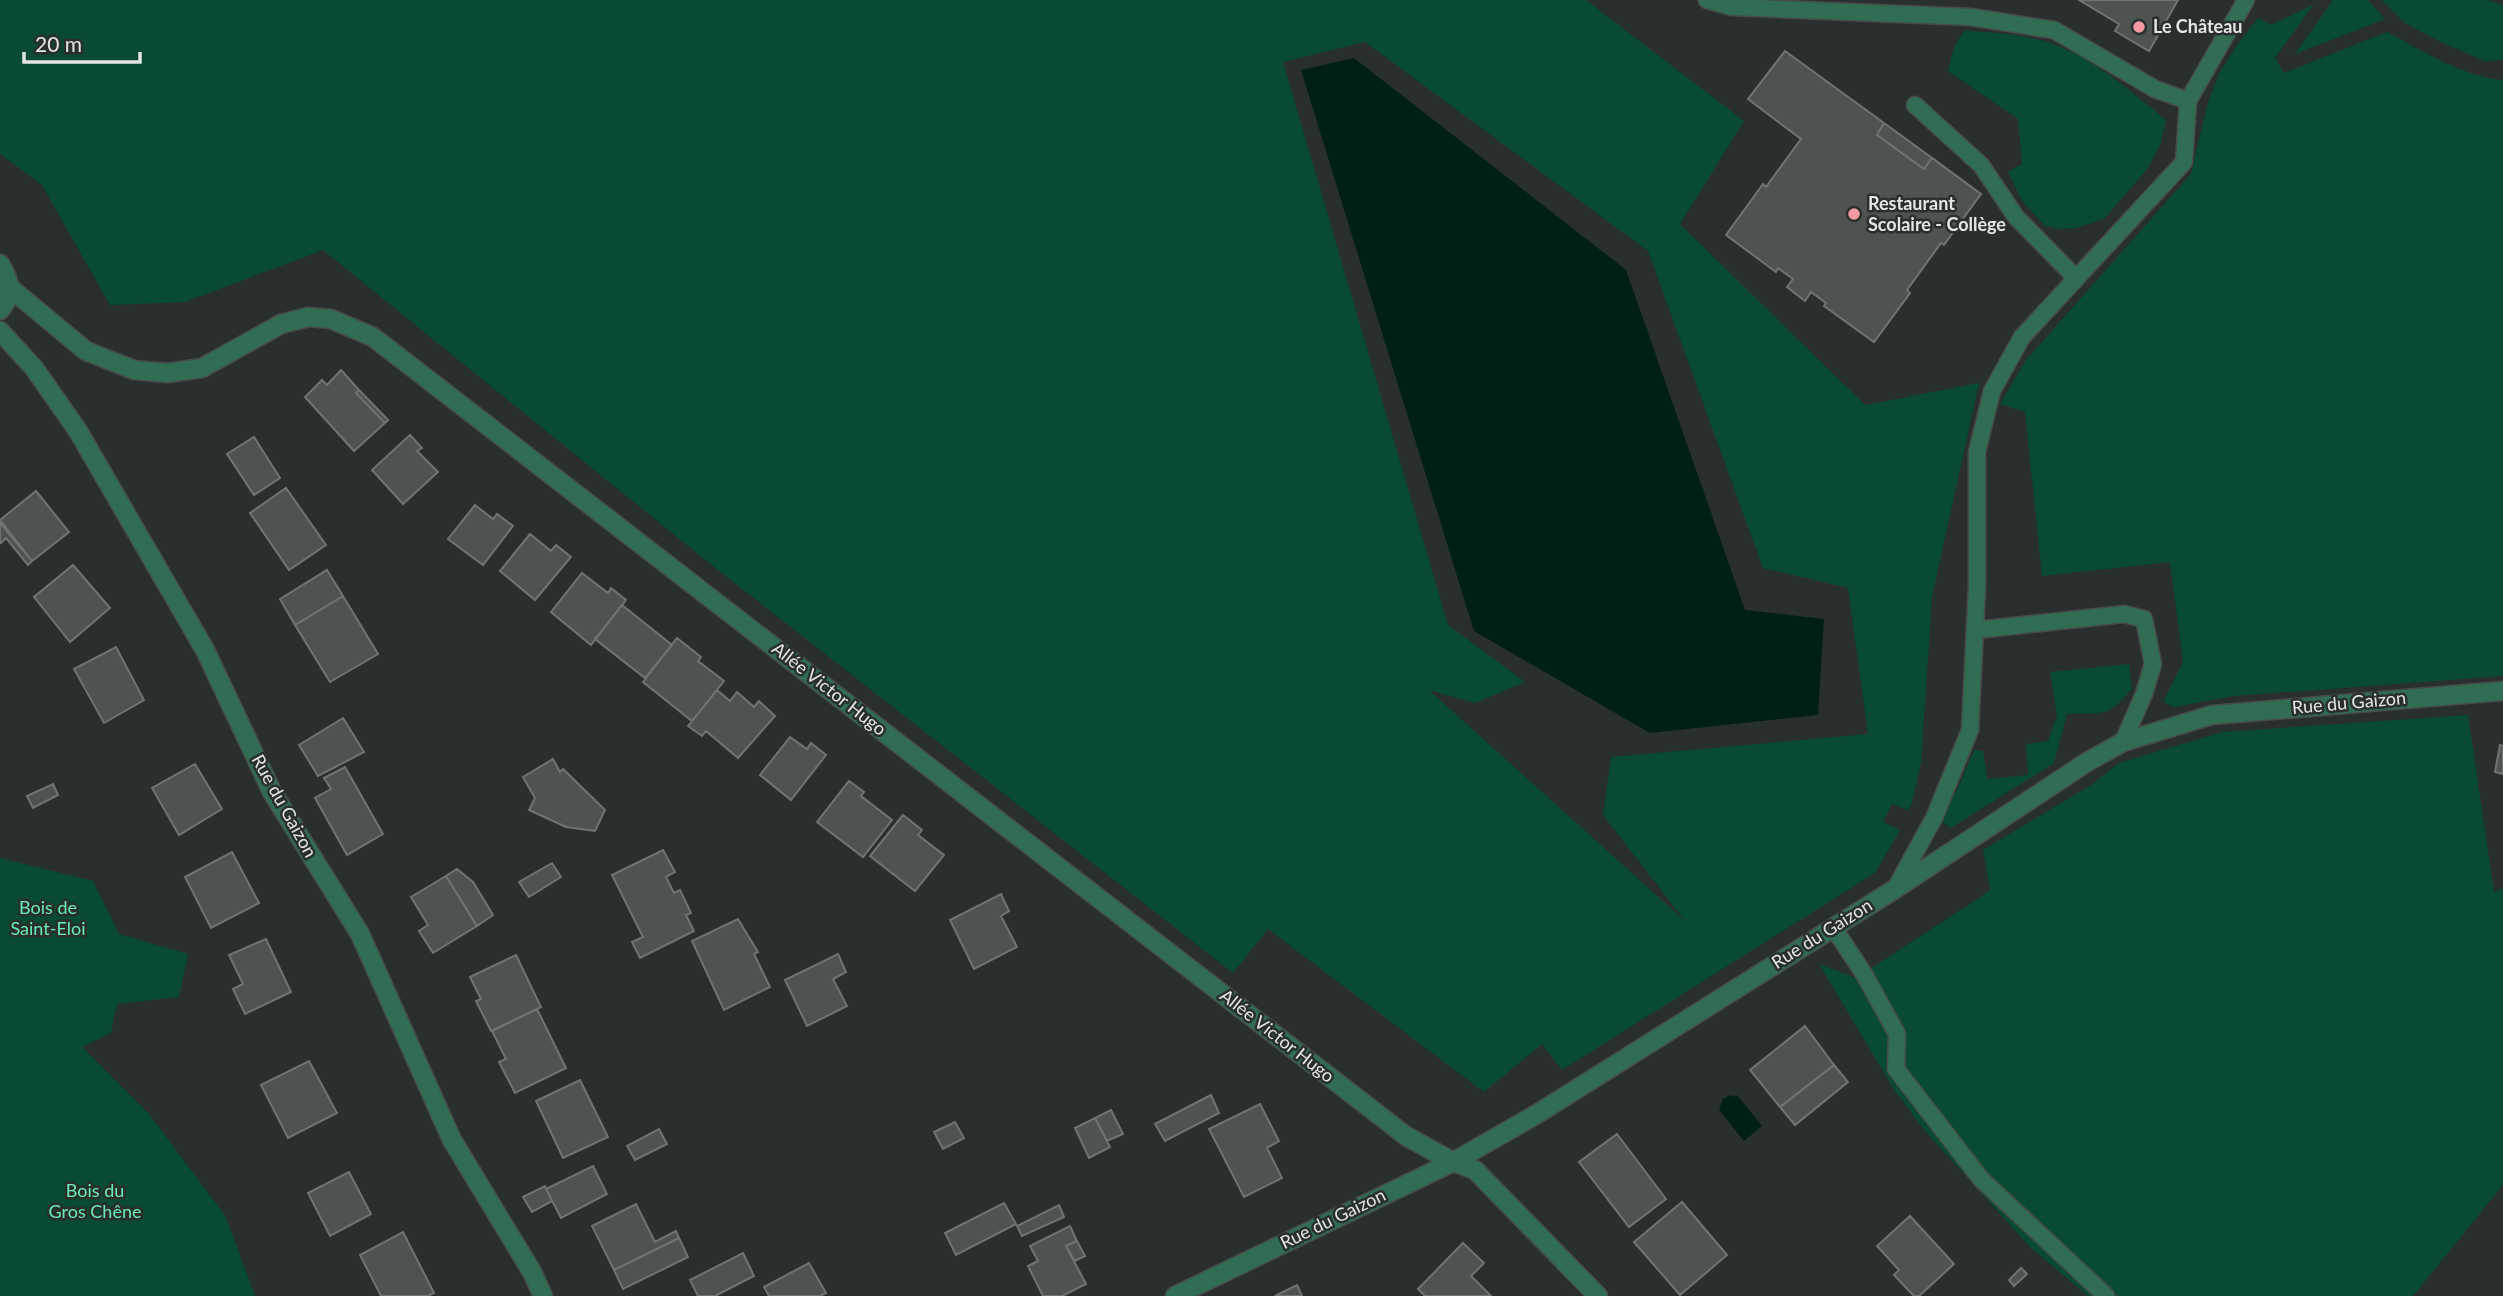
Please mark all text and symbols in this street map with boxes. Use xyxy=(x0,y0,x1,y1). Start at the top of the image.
place label: Le Château xyxy=(2153,15,2242,37)
marker: Le Château xyxy=(2131,19,2147,35)
scale bar xyxy=(24,21,140,65)
text: 20 m xyxy=(35,31,82,56)
place label: Restaurant Scolaire - Collège xyxy=(1868,192,2006,235)
marker: Restaurant Scolaire - Collège xyxy=(1846,206,1862,222)
street label: Allée Victor Hugo xyxy=(768,637,891,740)
street label: Rue du Gaizon xyxy=(2291,686,2407,718)
street label: Rue du Gaizon xyxy=(248,750,322,861)
street label: Rue du Gaizon xyxy=(1767,894,1876,973)
park label: Bois de Saint-Eloi xyxy=(10,896,86,939)
street label: Allée Victor Hugo xyxy=(1216,984,1339,1087)
park label: Bois du Gros Chêne xyxy=(49,1179,141,1222)
street label: Rue du Gaizon xyxy=(1276,1183,1389,1253)

